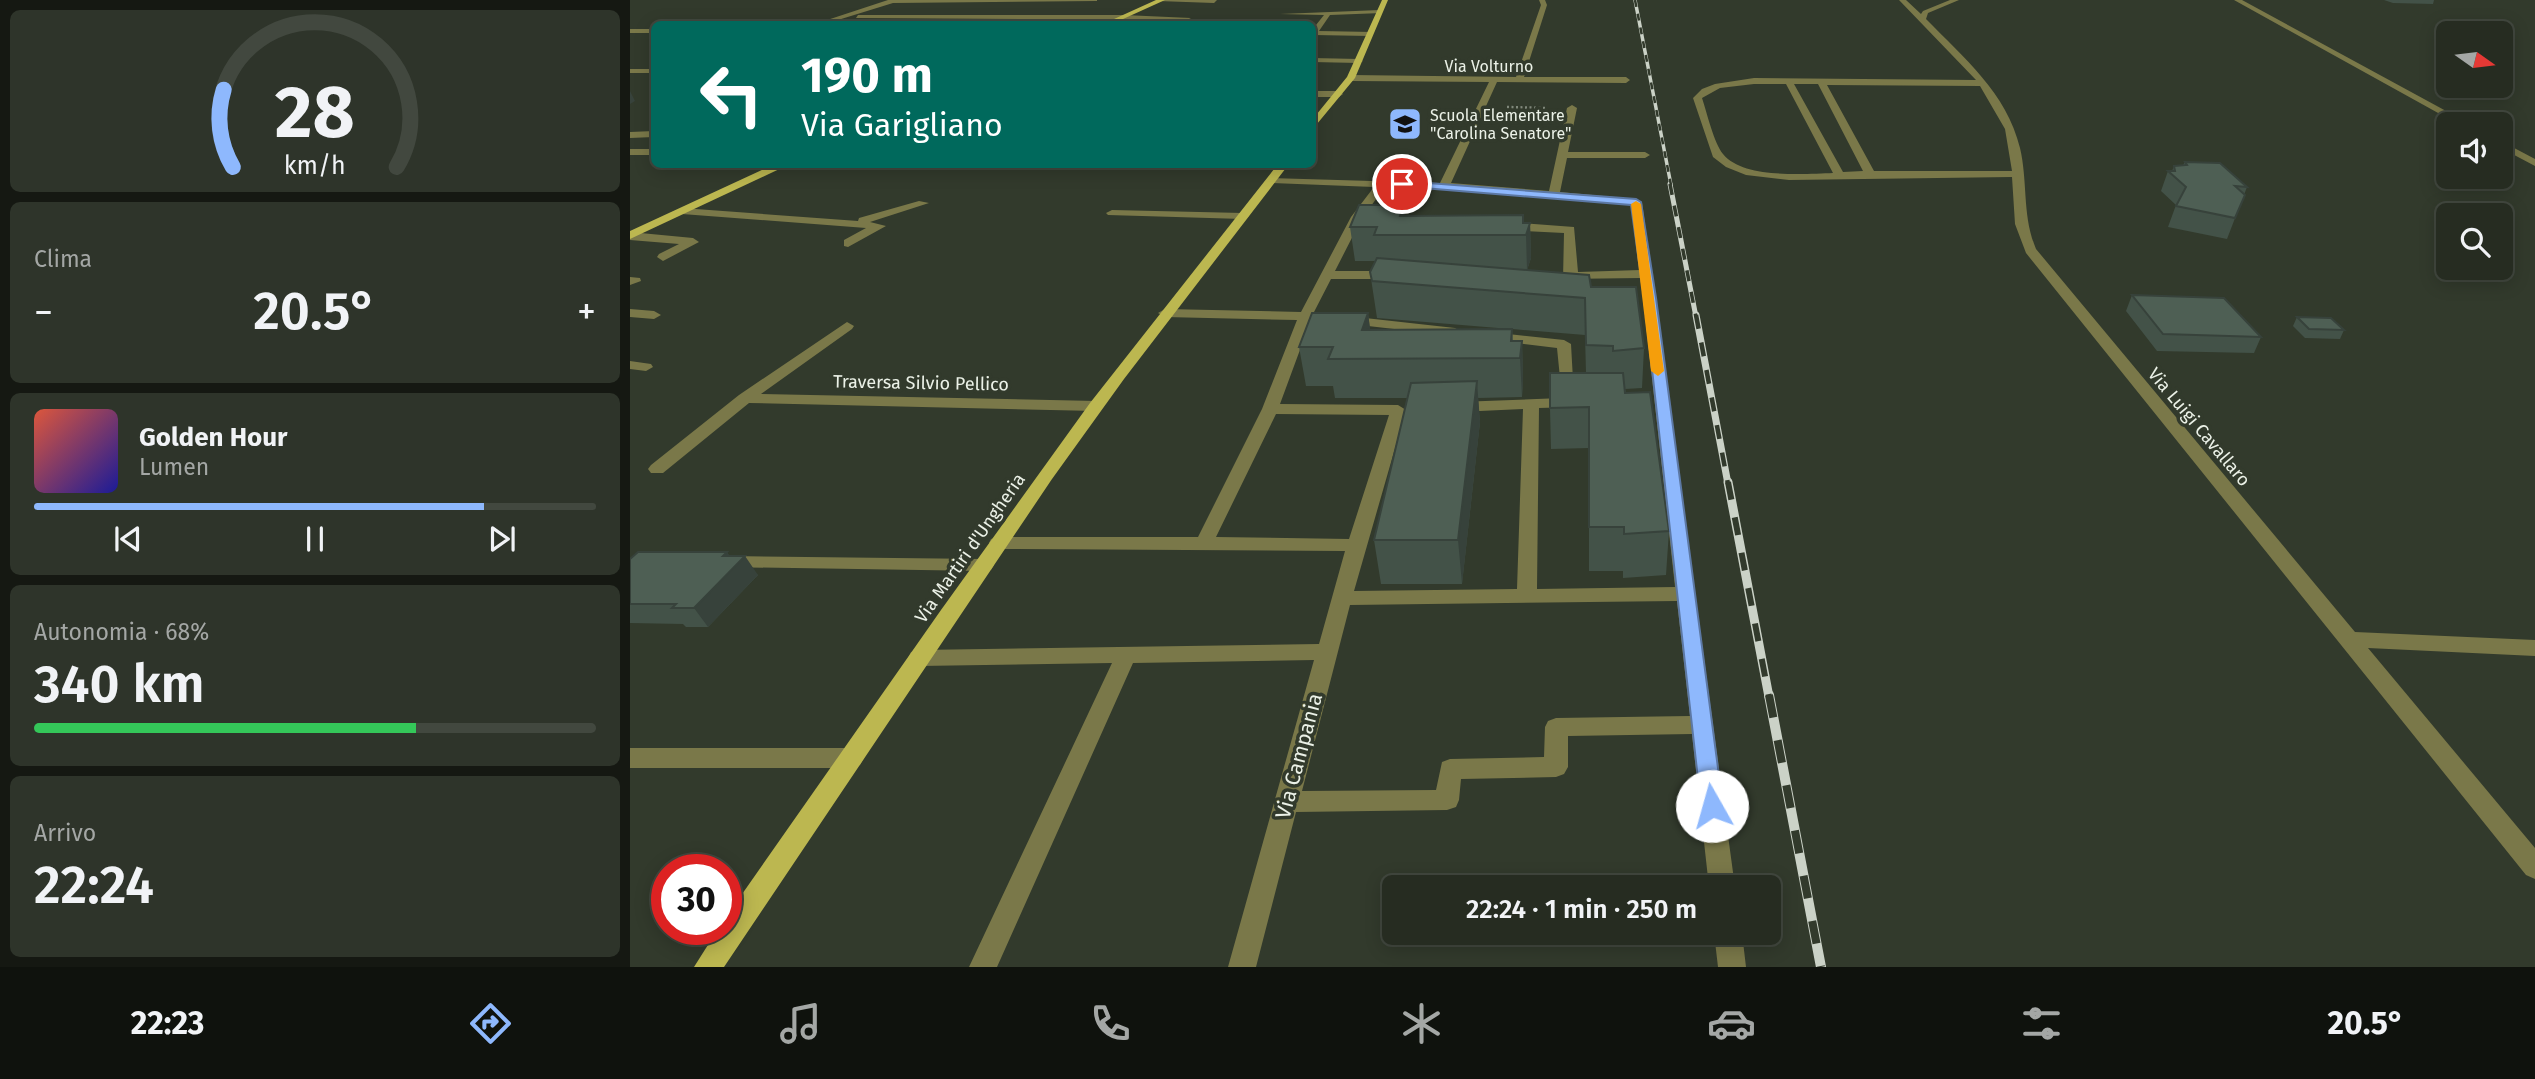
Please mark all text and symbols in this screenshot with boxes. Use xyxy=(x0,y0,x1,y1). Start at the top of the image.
north arrow xyxy=(2436,21,2513,98)
map controls xyxy=(2436,21,2513,280)
text: 190 m xyxy=(801,46,933,105)
icon: left xyxy=(686,49,777,140)
street label: Via Volturno xyxy=(1445,57,1533,76)
text: 28 xyxy=(275,69,355,156)
school or university icon: Scuola Elementare "Carolina Senatore" xyxy=(1386,105,1424,143)
text: Via Garigliano xyxy=(801,106,1003,144)
place label: Scuola Elementare "Carolina Senatore" xyxy=(1430,106,1572,143)
button: sound xyxy=(2436,112,2513,189)
text: km/h xyxy=(284,151,346,181)
pin xyxy=(1372,154,1432,214)
icon: arrive xyxy=(1383,165,1421,203)
button: search xyxy=(2436,203,2513,280)
text: Clima xyxy=(34,245,92,273)
text: 20.5° xyxy=(253,280,377,343)
text: − xyxy=(34,289,53,335)
text: + xyxy=(577,289,596,335)
street label: Via Luigi Cavallaro xyxy=(2143,363,2255,491)
street label: Traversa Silvio Pellico xyxy=(833,370,1009,396)
text: Golden Hour xyxy=(139,422,287,453)
text: Lumen xyxy=(139,453,209,481)
street label: Via Martiri d'Ungheria xyxy=(910,469,1030,627)
icon: previous xyxy=(109,520,147,558)
icon: pause xyxy=(296,520,334,558)
icon: next xyxy=(483,520,521,558)
text: Autonomia · 68% xyxy=(34,618,209,646)
text: 340 km xyxy=(34,653,205,716)
street label: Via Campania xyxy=(1270,690,1328,822)
position arrow xyxy=(1675,769,1749,843)
text: Arrivo xyxy=(34,819,96,847)
text: 22:24 xyxy=(34,854,154,917)
speed limit sign: 30 xyxy=(651,854,742,945)
text: 22:24 · 1 min · 250 m xyxy=(1466,894,1697,925)
icon: directions xyxy=(466,999,515,1048)
icon: music xyxy=(776,999,825,1048)
icon: phone xyxy=(1086,999,1135,1048)
icon: climate xyxy=(1397,999,1446,1048)
icon: car xyxy=(1707,999,1756,1048)
icon: filters xyxy=(2017,999,2066,1048)
text: 22:23 xyxy=(131,1004,204,1042)
text: 20.5° xyxy=(2328,1004,2404,1042)

